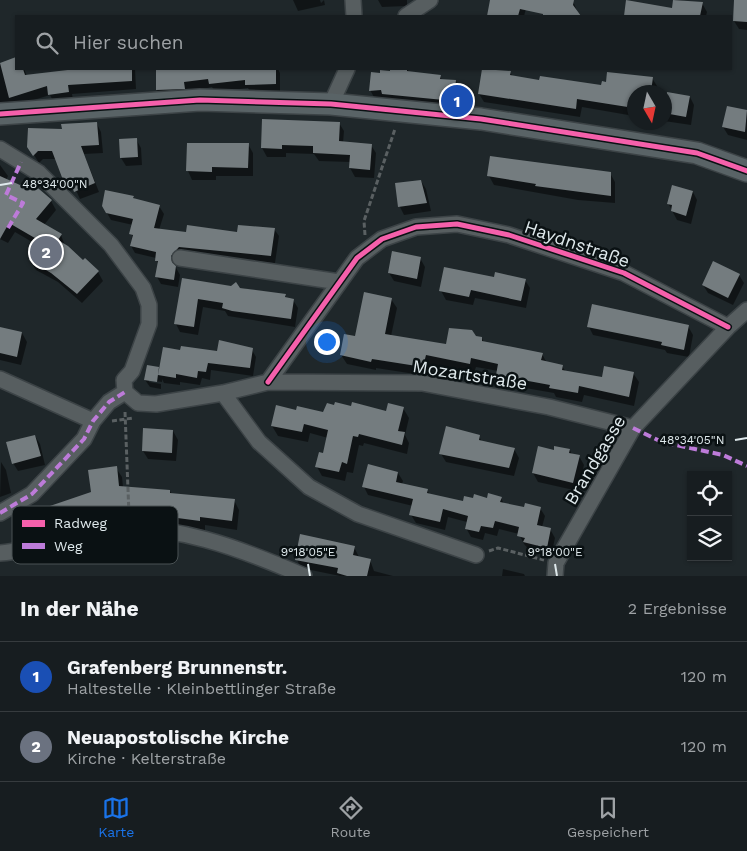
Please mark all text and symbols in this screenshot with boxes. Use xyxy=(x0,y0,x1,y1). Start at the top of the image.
search box xyxy=(15,15,732,70)
icon: search xyxy=(33,29,61,57)
text: Hier suchen xyxy=(73,31,184,54)
pin: 1 xyxy=(441,82,473,120)
north arrow xyxy=(627,85,672,130)
text: 48°34'00"N xyxy=(22,177,88,191)
street label: Haydnstraße xyxy=(522,216,633,271)
pin: 2 xyxy=(30,233,62,271)
your location xyxy=(314,329,340,355)
street label: Mozartstraße xyxy=(411,355,529,394)
street label: Brandgasse xyxy=(560,411,629,508)
text: 48°34'05"N xyxy=(660,433,724,447)
map controls xyxy=(687,471,732,561)
button: locate xyxy=(687,471,732,516)
legend xyxy=(12,506,178,564)
text: Radweg xyxy=(54,515,108,531)
button: layers xyxy=(687,516,732,561)
text: Weg xyxy=(54,538,83,554)
text: 9°18'05"E xyxy=(281,545,336,559)
text: 9°18'00"E xyxy=(527,545,583,559)
text: In der Nähe xyxy=(20,596,139,621)
text: 2 Ergebnisse xyxy=(628,599,727,618)
text: Grafenberg Brunnenstr. xyxy=(67,656,287,679)
text: 1 xyxy=(33,667,39,686)
text: 120 m xyxy=(681,667,727,686)
text: Haltestelle · Kleinbettlinger Straße xyxy=(67,679,336,698)
text: Neuapostolische Kirche xyxy=(67,726,289,749)
text: 2 xyxy=(31,737,41,756)
text: 120 m xyxy=(681,737,727,756)
text: Kirche · Kelterstraße xyxy=(67,749,226,768)
tab: Karte xyxy=(98,794,134,840)
tab: Route xyxy=(331,794,371,840)
tab: Gespeichert xyxy=(567,794,649,840)

